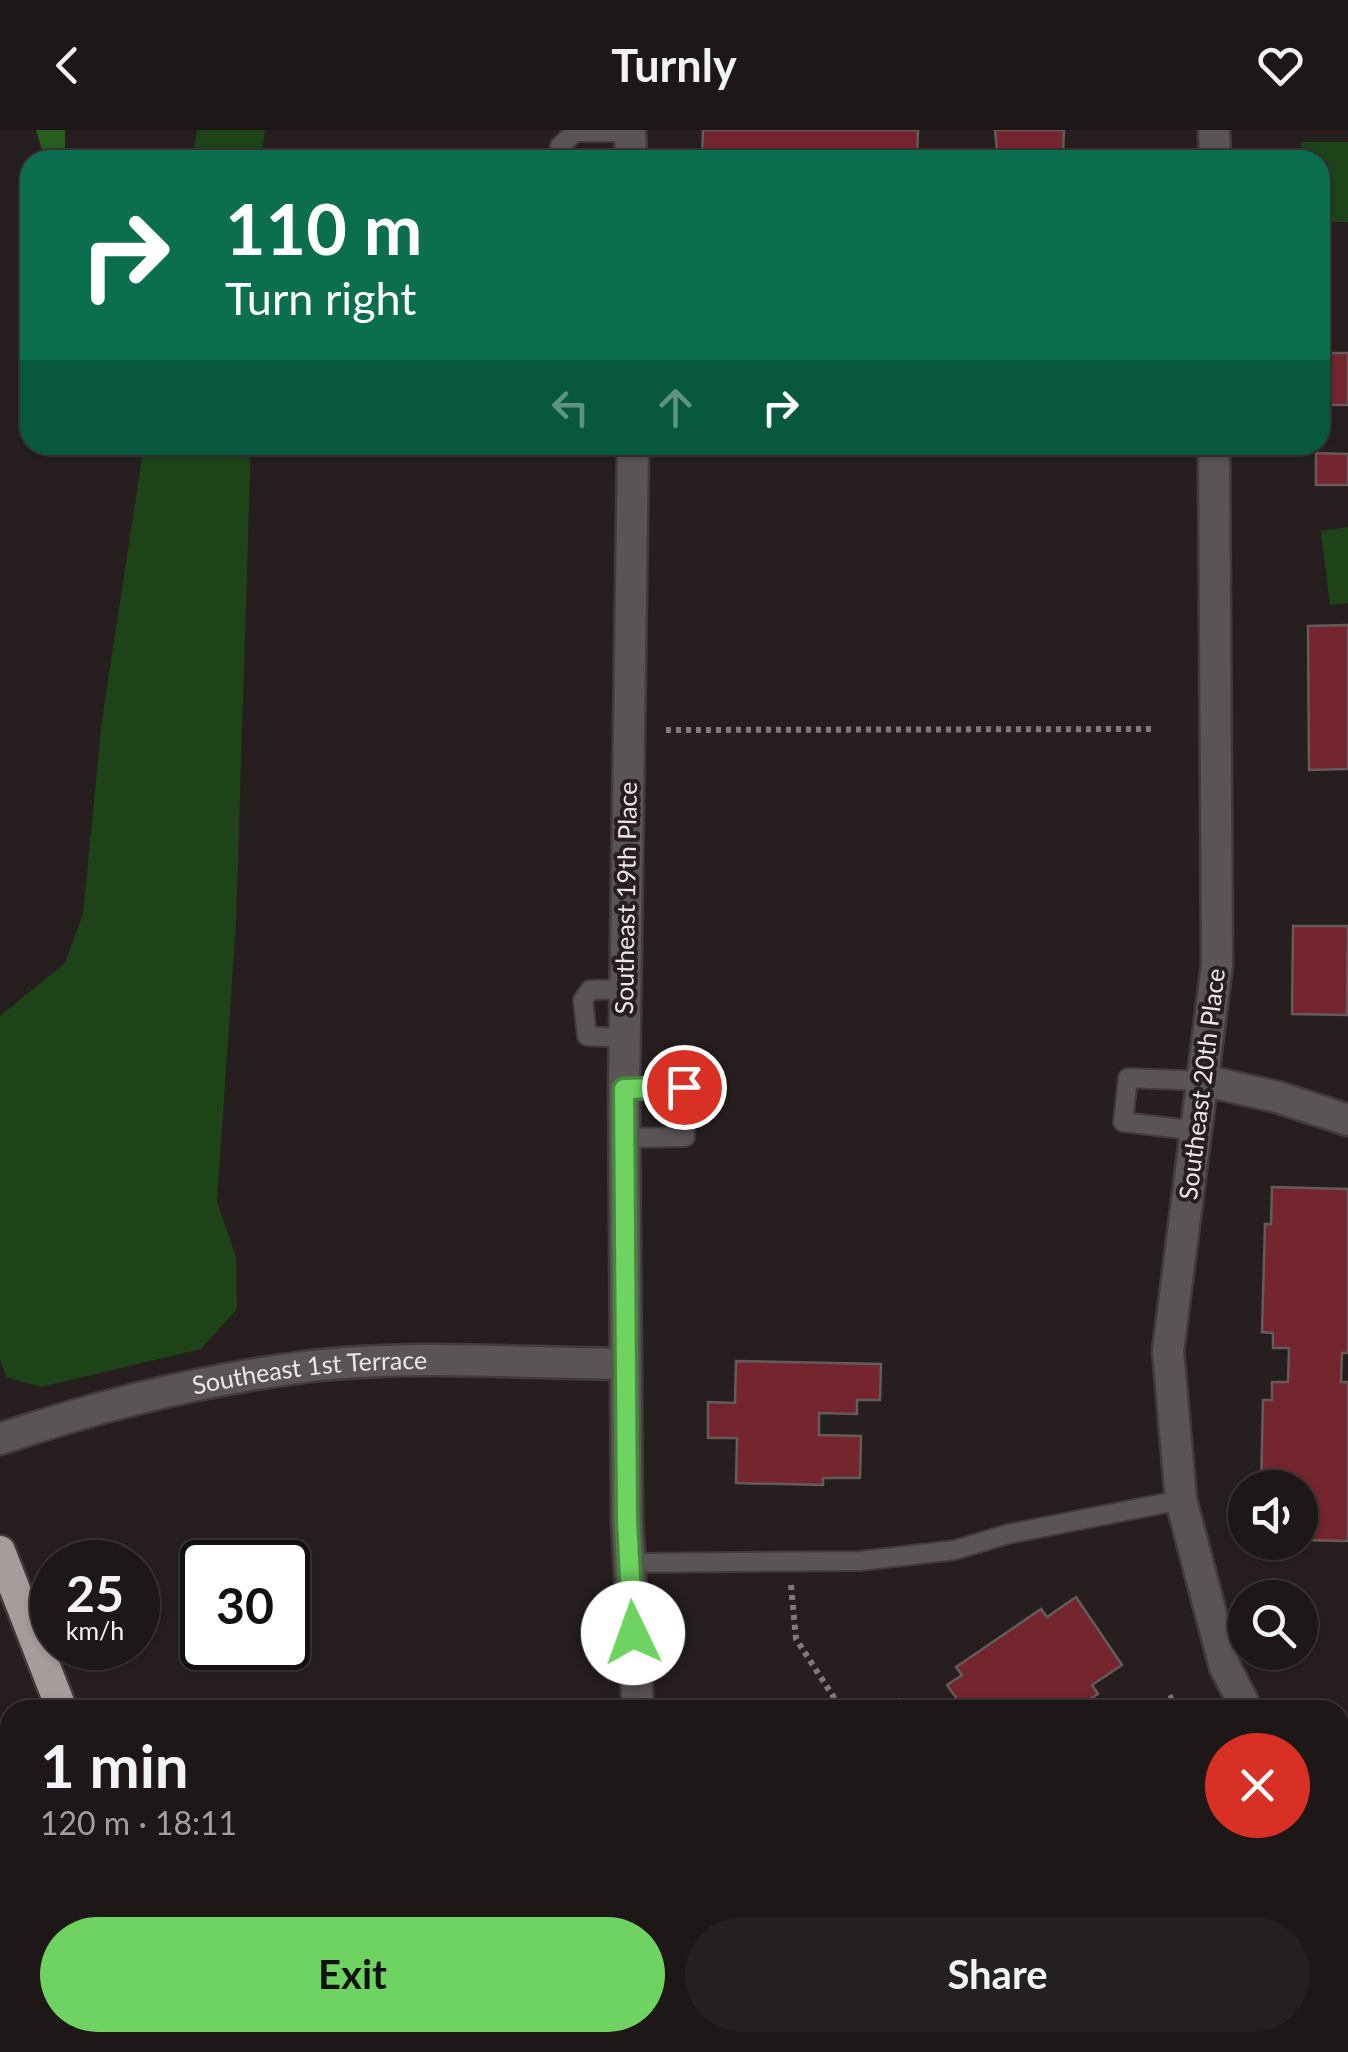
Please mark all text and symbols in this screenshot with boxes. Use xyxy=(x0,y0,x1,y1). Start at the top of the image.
icon: back xyxy=(40,38,95,93)
text: Turnly xyxy=(611,38,737,92)
icon: heart xyxy=(1253,38,1308,93)
text: 110 m xyxy=(225,186,422,270)
icon: right xyxy=(60,190,190,320)
text: Turn right xyxy=(225,271,416,325)
icon: left xyxy=(543,380,598,435)
icon: ahead xyxy=(648,380,703,435)
icon: right xyxy=(753,380,808,435)
street label: Southeast 19th Place xyxy=(608,781,642,1015)
street label: Southeast 20th Place xyxy=(1172,967,1230,1201)
pin xyxy=(642,1045,727,1130)
icon: arrive xyxy=(657,1060,712,1115)
street label: Southeast 1st Terrace xyxy=(189,1344,427,1400)
map controls xyxy=(1228,1470,1318,1670)
button: sound xyxy=(1228,1470,1318,1560)
speed limit sign: 30 xyxy=(180,1540,310,1670)
text: 25 xyxy=(66,1563,124,1623)
button: search xyxy=(1228,1580,1318,1670)
position arrow xyxy=(581,1581,685,1685)
text: km/h xyxy=(66,1615,124,1645)
text: 1 min xyxy=(40,1729,189,1801)
button: close xyxy=(1205,1733,1310,1838)
text: 120 m · 18:11 xyxy=(40,1803,237,1842)
button: Exit xyxy=(40,1917,665,2032)
button: Share xyxy=(685,1917,1310,2032)

